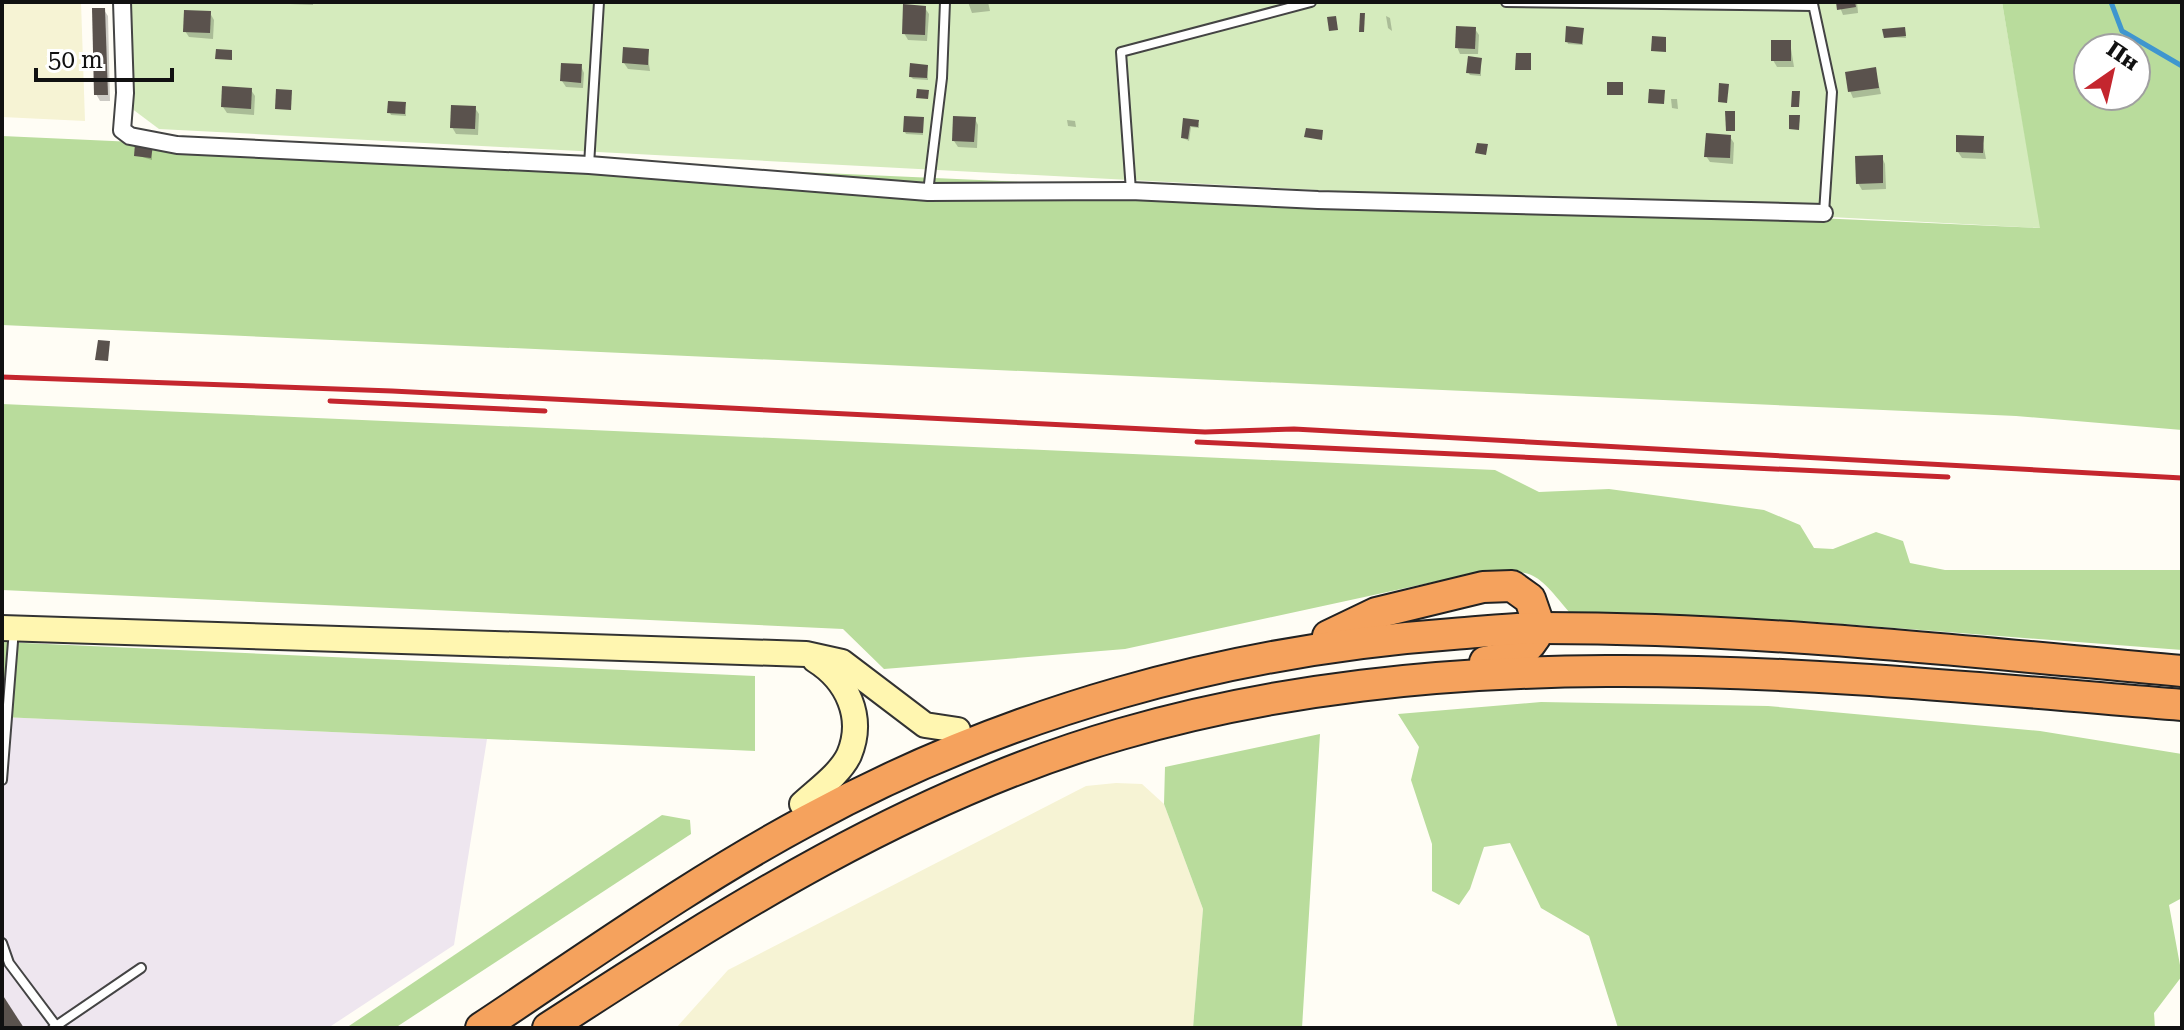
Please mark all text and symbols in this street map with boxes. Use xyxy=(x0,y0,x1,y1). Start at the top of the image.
scale bar xyxy=(36,32,172,82)
north arrow xyxy=(2072,32,2152,112)
text: Пн xyxy=(2102,36,2144,75)
text: 50 m xyxy=(48,46,103,74)

